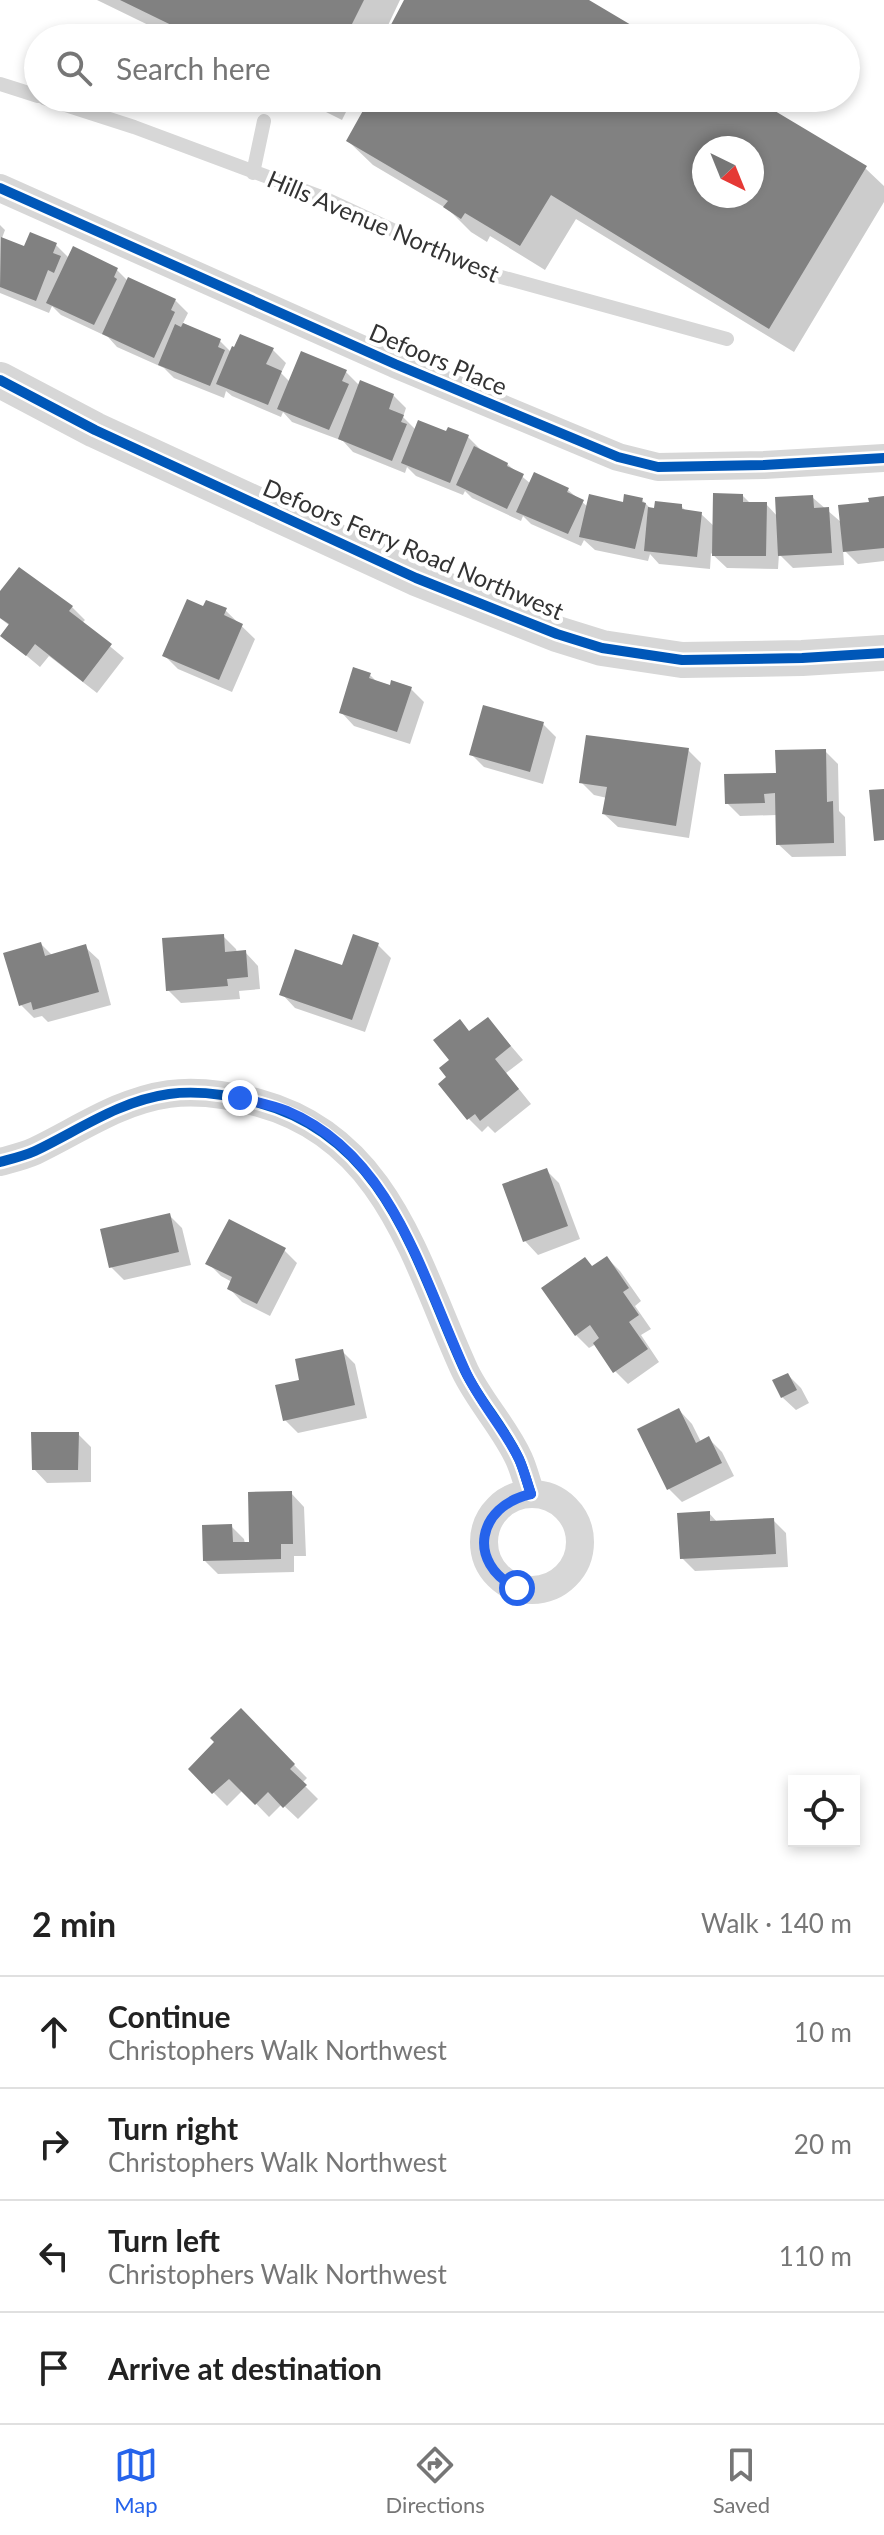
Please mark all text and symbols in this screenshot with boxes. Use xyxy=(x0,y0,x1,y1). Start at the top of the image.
search box xyxy=(24,24,860,112)
icon: search xyxy=(52,46,96,90)
text: Search here xyxy=(116,50,271,86)
north arrow xyxy=(692,136,764,208)
street label: Hills Avenue Northwest xyxy=(263,164,504,288)
street label: Defoors Place xyxy=(365,317,512,401)
street label: Defoors Ferry Road Northwest xyxy=(259,472,569,625)
route end xyxy=(222,1080,258,1116)
route start xyxy=(499,1570,535,1606)
map controls xyxy=(788,1775,860,1847)
button: locate xyxy=(788,1775,860,1847)
text: 2 min xyxy=(32,1903,116,1944)
text: Walk · 140 m xyxy=(701,1907,852,1939)
text: Continue xyxy=(108,1998,231,2034)
icon: ahead xyxy=(32,2010,76,2054)
text: 10 m xyxy=(794,2016,852,2048)
text: Christophers Walk Northwest xyxy=(108,2034,447,2066)
text: Turn right xyxy=(108,2110,238,2146)
icon: right xyxy=(32,2122,76,2166)
text: 20 m xyxy=(794,2128,852,2160)
text: Christophers Walk Northwest xyxy=(108,2146,447,2178)
text: Turn left xyxy=(108,2222,220,2258)
icon: left xyxy=(32,2234,76,2278)
text: 110 m xyxy=(779,2240,852,2272)
text: Christophers Walk Northwest xyxy=(108,2258,447,2290)
icon: arrive xyxy=(32,2346,76,2390)
text: Arrive at destination xyxy=(108,2350,382,2386)
tab: Map xyxy=(114,2443,158,2518)
tab: Directions xyxy=(386,2443,485,2518)
tab: Saved xyxy=(713,2443,770,2518)

